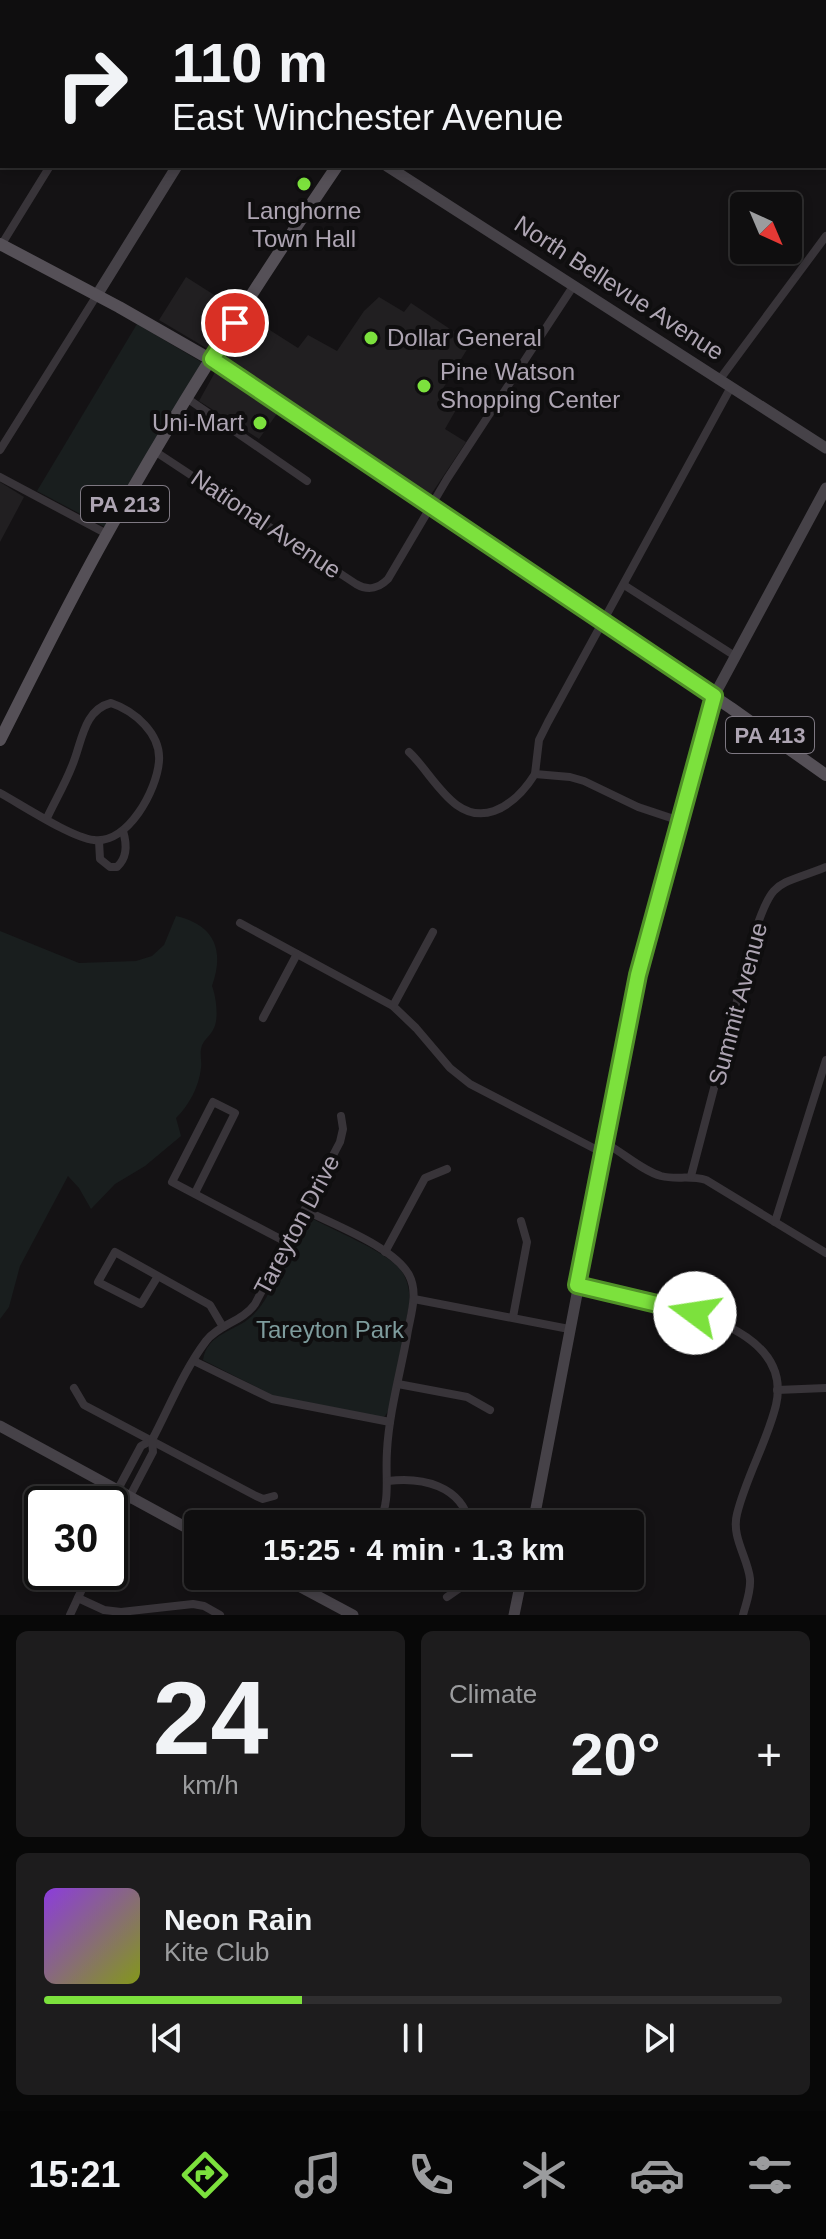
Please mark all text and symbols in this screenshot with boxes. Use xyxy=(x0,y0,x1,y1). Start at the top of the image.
text: 110 m xyxy=(172,31,328,94)
icon: right xyxy=(40,32,144,136)
text: East Winchester Avenue xyxy=(172,97,564,138)
marker: Langhorne Town Hall xyxy=(295,175,313,193)
north arrow xyxy=(730,192,802,264)
map controls xyxy=(730,192,802,264)
place label: Langhorne Town Hall xyxy=(247,197,361,252)
street label: North Bellevue Avenue xyxy=(510,210,729,365)
pin xyxy=(201,289,269,357)
icon: arrive xyxy=(213,301,257,345)
place label: Dollar General xyxy=(387,324,542,351)
marker: Dollar General xyxy=(362,329,380,347)
place label: Pine Watson Shopping Center xyxy=(440,358,620,413)
marker: Pine Watson Shopping Center xyxy=(415,377,433,395)
place label: Uni-Mart xyxy=(152,409,244,436)
marker: Uni-Mart xyxy=(251,414,269,432)
street label: National Avenue xyxy=(186,464,346,584)
road number: PA 213 xyxy=(81,486,169,522)
road number: PA 413 xyxy=(726,717,814,753)
street label: Summit Avenue xyxy=(703,919,772,1088)
street label: Tareyton Drive xyxy=(248,1150,345,1299)
position arrow xyxy=(653,1271,737,1355)
park label: Tareyton Park xyxy=(256,1316,405,1343)
speed limit sign: 30 xyxy=(24,1486,128,1590)
text: 15:25 · 4 min · 1.3 km xyxy=(263,1533,565,1566)
text: 24 xyxy=(153,1660,268,1776)
text: Climate xyxy=(449,1679,537,1709)
text: 20° xyxy=(570,1721,661,1788)
text: − xyxy=(449,1730,475,1779)
text: + xyxy=(756,1730,782,1779)
text: km/h xyxy=(182,1770,239,1800)
text: Neon Rain xyxy=(164,1903,312,1936)
text: Kite Club xyxy=(164,1937,270,1967)
icon: previous xyxy=(145,2016,189,2060)
icon: pause xyxy=(391,2016,435,2060)
icon: next xyxy=(637,2016,681,2060)
icon: directions xyxy=(177,2147,233,2203)
icon: music xyxy=(290,2147,346,2203)
icon: phone xyxy=(403,2147,459,2203)
icon: climate xyxy=(516,2147,572,2203)
icon: car xyxy=(629,2147,685,2203)
icon: filters xyxy=(742,2147,798,2203)
text: 15:21 xyxy=(28,2154,121,2195)

